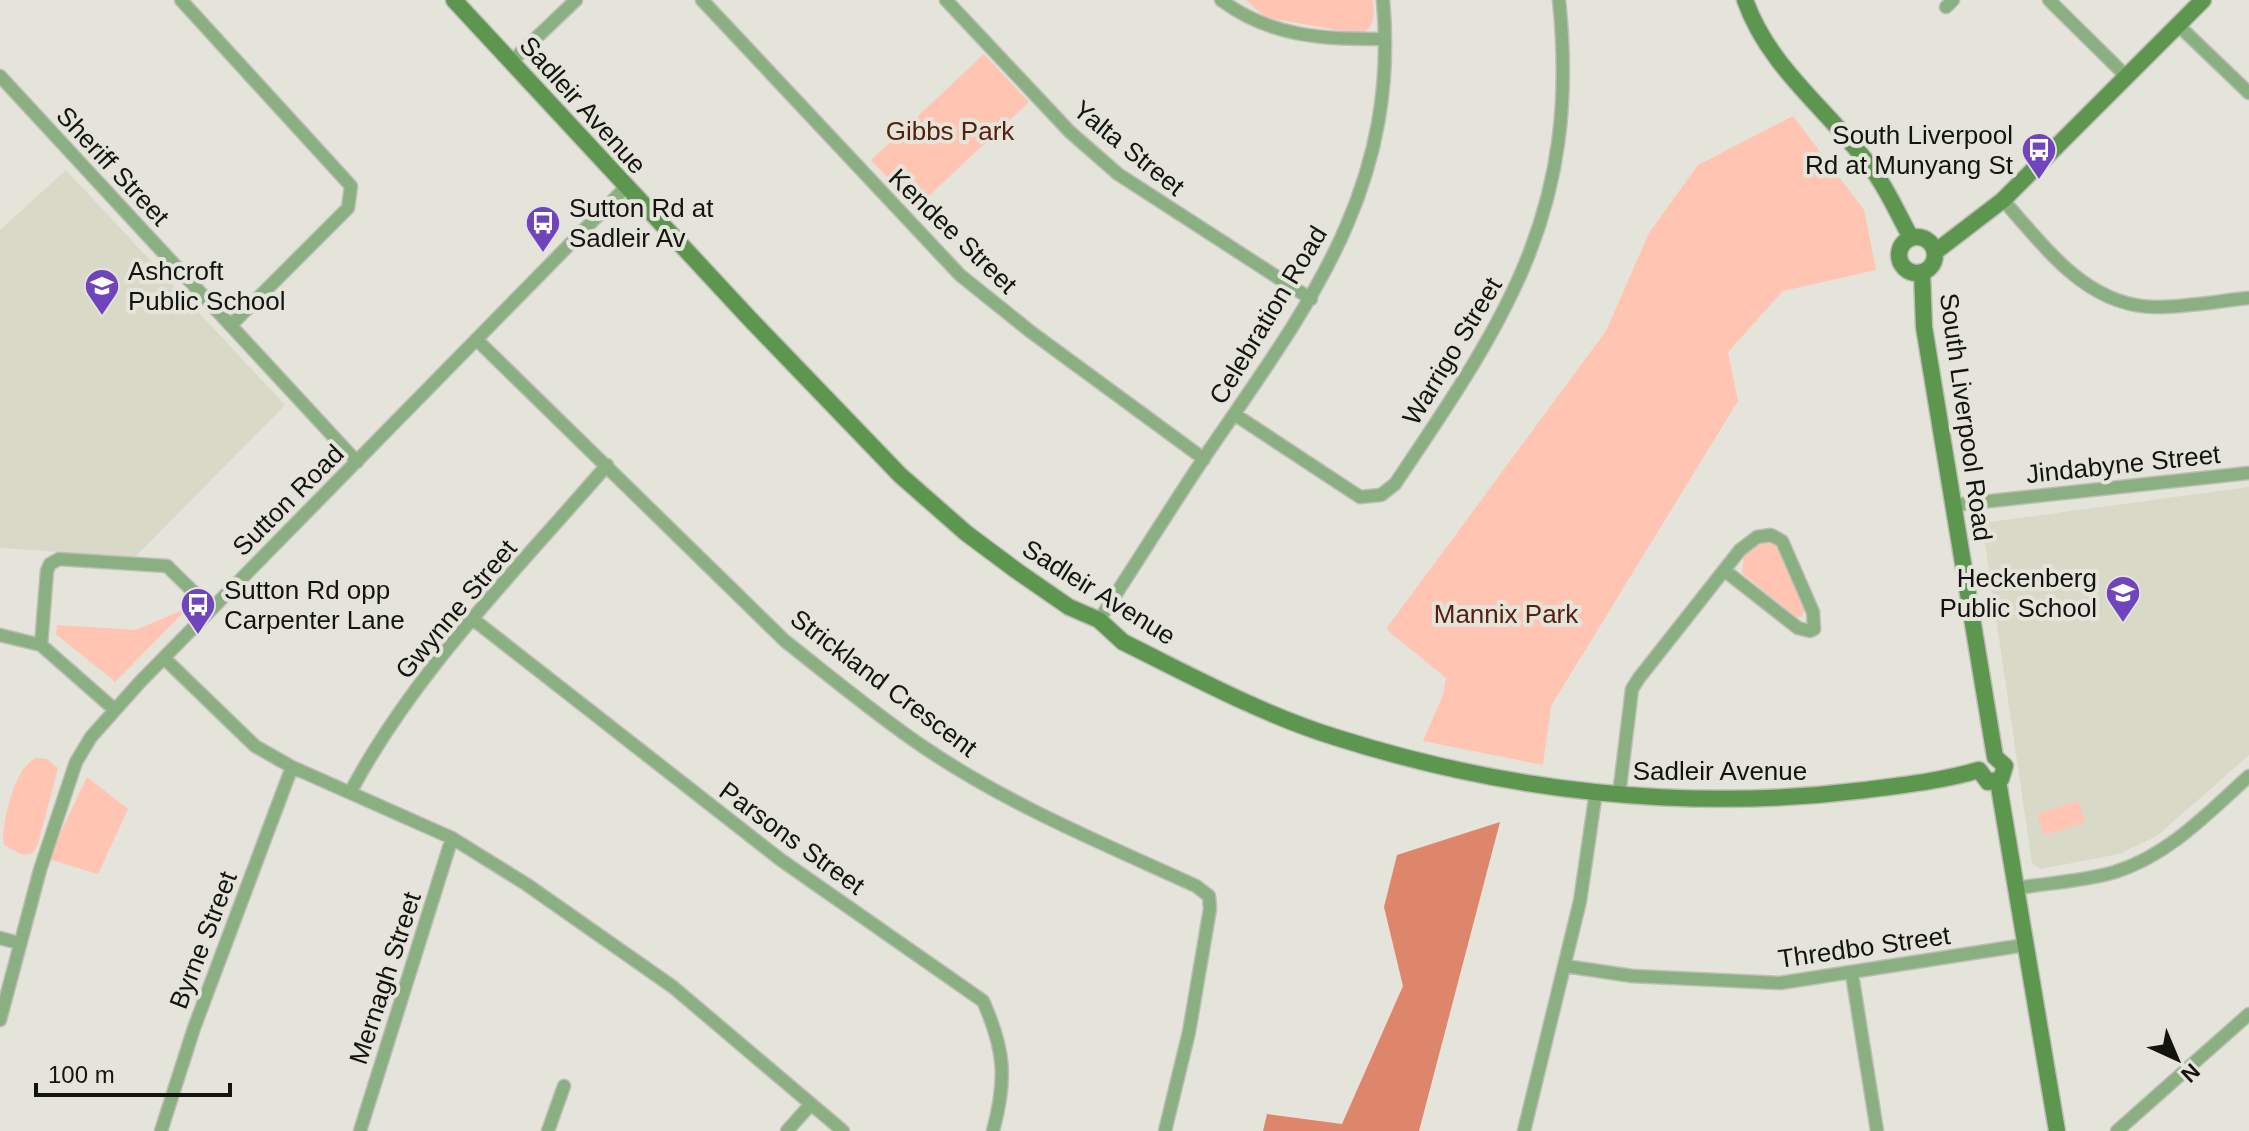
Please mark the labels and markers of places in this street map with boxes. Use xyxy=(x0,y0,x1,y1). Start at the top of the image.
place label: South Liverpool Rd at Munyang St xyxy=(1805,120,2014,180)
bus stop icon: South Liverpool Rd at Munyang St xyxy=(2020,131,2058,181)
place label: Sutton Rd at Sadleir Av xyxy=(569,193,714,253)
bus stop icon: Sutton Rd at Sadleir Av xyxy=(524,204,562,254)
place label: Ashcroft Public School xyxy=(128,256,286,316)
school or university icon: Ashcroft Public School xyxy=(83,267,121,317)
place label: Heckenberg Public School xyxy=(1939,563,2097,623)
school or university icon: Heckenberg Public School xyxy=(2104,574,2142,624)
place label: Sutton Rd opp Carpenter Lane xyxy=(224,575,405,635)
bus stop icon: Sutton Rd opp Carpenter Lane xyxy=(179,586,217,636)

